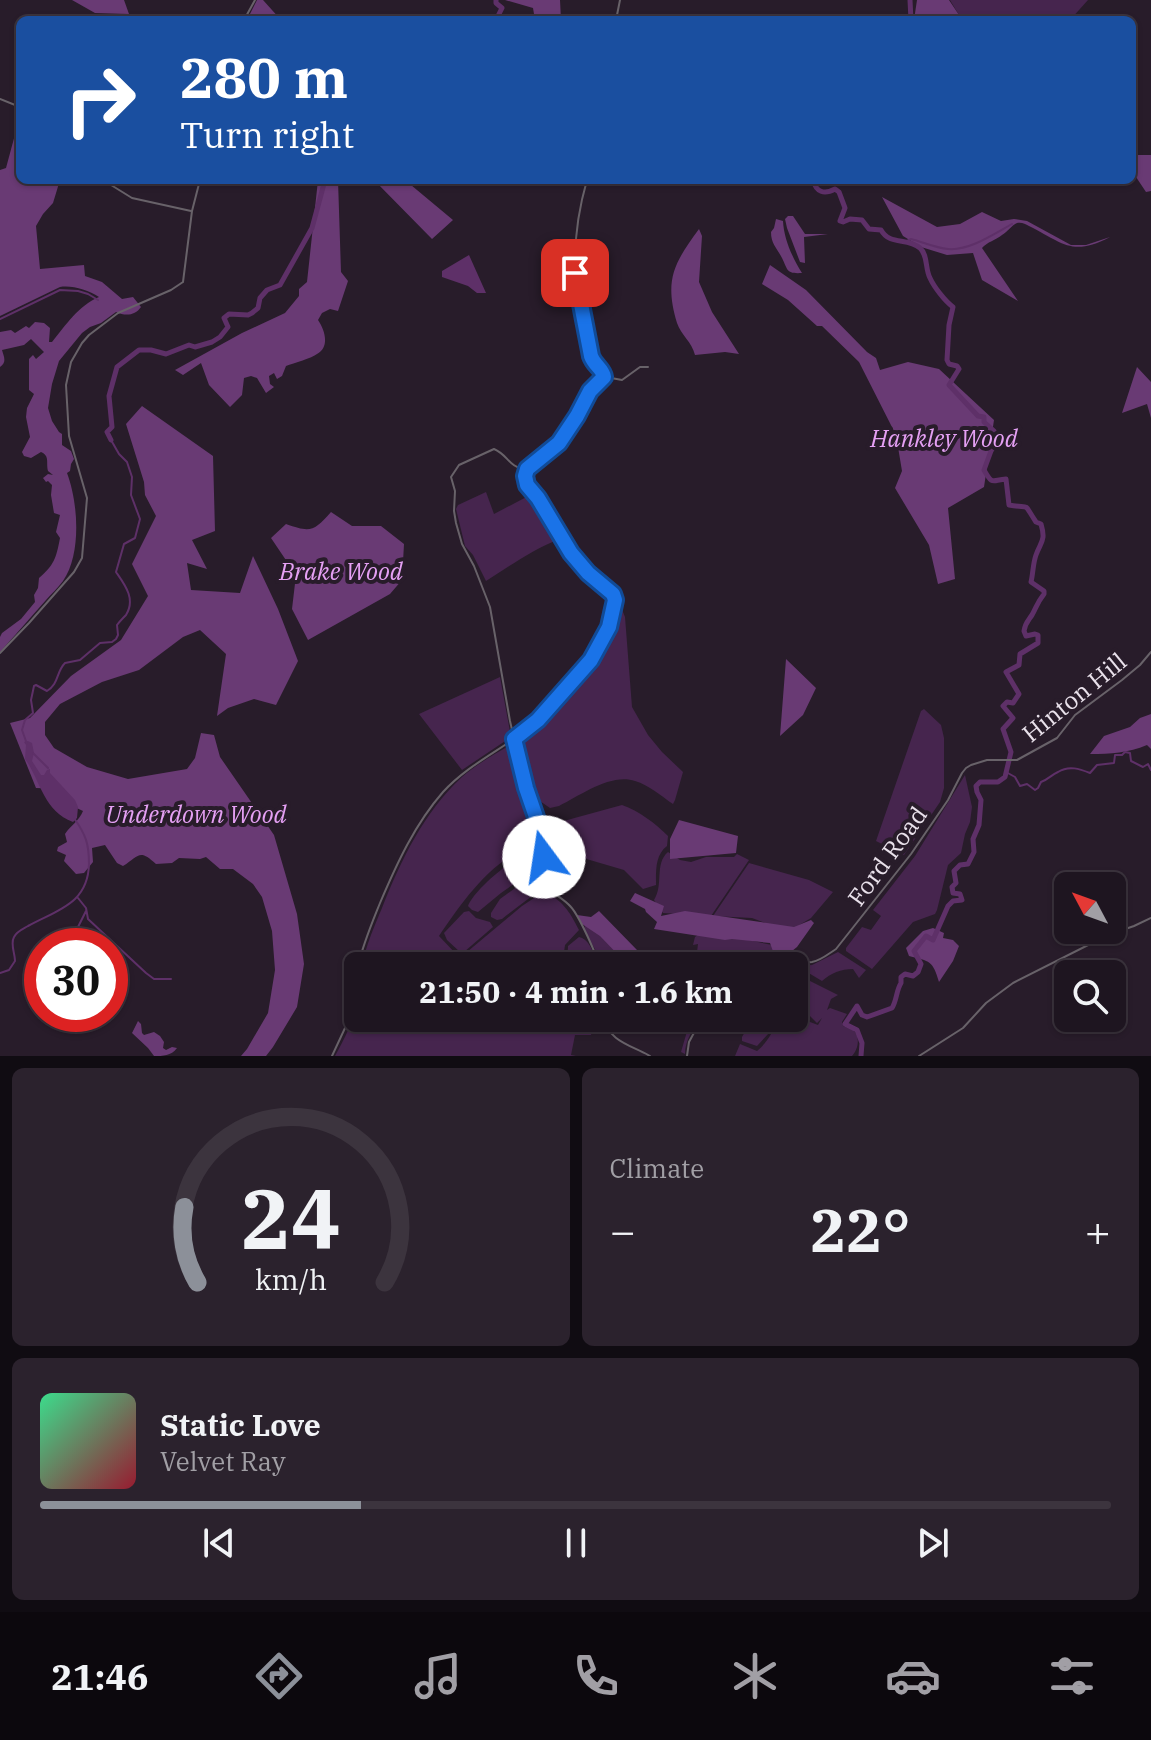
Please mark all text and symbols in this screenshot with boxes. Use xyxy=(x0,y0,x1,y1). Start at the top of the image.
text: 280 m xyxy=(180,41,348,113)
icon: right xyxy=(48,48,152,152)
text: Turn right xyxy=(180,111,354,158)
pin xyxy=(541,239,609,307)
icon: arrive xyxy=(553,251,597,295)
park label: Hankley Wood xyxy=(869,422,1019,454)
park label: Brake Wood xyxy=(278,555,404,587)
street label: Hinton Hill xyxy=(1015,645,1133,749)
park label: Underdown Wood xyxy=(105,798,288,830)
street label: Ford Road xyxy=(840,800,934,912)
position arrow xyxy=(502,815,586,899)
north arrow xyxy=(1054,872,1126,944)
map controls xyxy=(1054,872,1126,1032)
speed limit sign: 30 xyxy=(24,928,128,1032)
button: search xyxy=(1054,960,1126,1032)
text: 21:50 · 4 min · 1.6 km xyxy=(419,972,733,1011)
text: Climate xyxy=(610,1151,704,1185)
text: 24 xyxy=(241,1164,341,1272)
text: 22° xyxy=(810,1190,910,1269)
text: − xyxy=(610,1202,636,1259)
text: + xyxy=(1085,1202,1111,1259)
text: km/h xyxy=(255,1261,327,1298)
text: Static Love xyxy=(160,1405,321,1444)
text: Velvet Ray xyxy=(160,1444,286,1478)
icon: previous xyxy=(197,1521,241,1565)
icon: pause xyxy=(554,1521,598,1565)
icon: next xyxy=(911,1521,955,1565)
icon: directions xyxy=(251,1648,307,1704)
icon: music xyxy=(410,1648,466,1704)
icon: phone xyxy=(568,1648,624,1704)
icon: climate xyxy=(727,1648,783,1704)
icon: car xyxy=(885,1648,941,1704)
icon: filters xyxy=(1044,1648,1100,1704)
text: 21:46 xyxy=(51,1653,149,1700)

